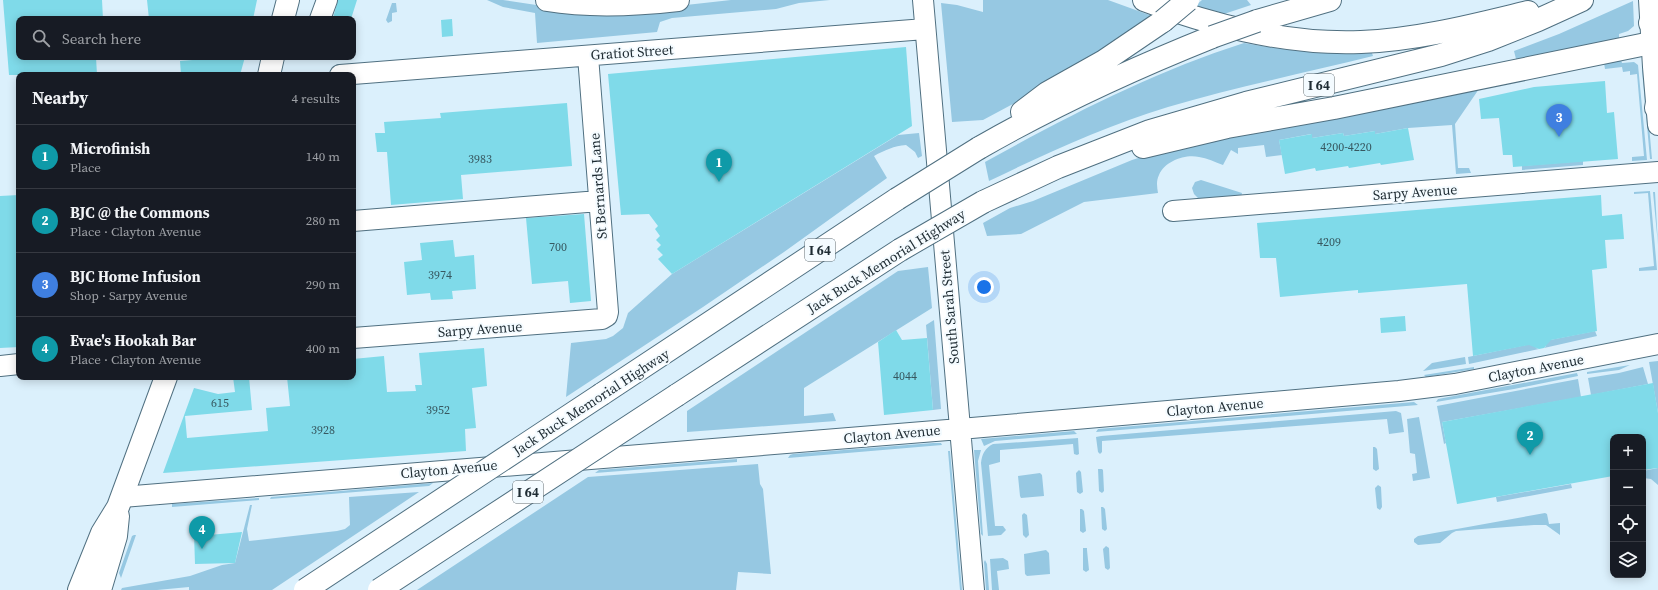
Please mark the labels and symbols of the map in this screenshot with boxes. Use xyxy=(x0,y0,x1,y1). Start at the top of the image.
street label: Gratiot Street xyxy=(590,39,674,65)
road number: I 64 xyxy=(1304,74,1334,96)
pin: 3 xyxy=(1546,104,1572,137)
street label: St Bernards Lane xyxy=(584,132,612,240)
house number: 4200-4220 xyxy=(1320,139,1372,155)
pin: 1 xyxy=(706,149,732,182)
house number: 3983 xyxy=(468,151,492,167)
street label: Sarpy Avenue xyxy=(1372,179,1458,205)
street label: Jack Buck Memorial Highway xyxy=(802,204,970,319)
house number: 4209 xyxy=(1317,234,1341,250)
house number: 700 xyxy=(549,239,567,255)
road number: I 64 xyxy=(805,239,835,261)
street label: South Sarah Street xyxy=(934,249,964,365)
house number: 3974 xyxy=(428,267,452,283)
your location xyxy=(974,277,994,297)
street label: Sarpy Avenue xyxy=(437,316,523,342)
street label: Jack Buck Memorial Highway xyxy=(508,343,674,461)
street label: Clayton Avenue xyxy=(1486,349,1586,387)
house number: 4044 xyxy=(893,368,917,384)
street label: Clayton Avenue xyxy=(1166,393,1264,421)
house number: 615 xyxy=(211,395,229,411)
house number: 3952 xyxy=(426,402,450,418)
street label: Clayton Avenue xyxy=(843,420,941,448)
house number: 3928 xyxy=(311,422,335,438)
pin: 2 xyxy=(1517,422,1543,455)
street label: Clayton Avenue xyxy=(400,455,498,483)
road number: I 64 xyxy=(513,481,543,503)
pin: 4 xyxy=(189,516,215,549)

